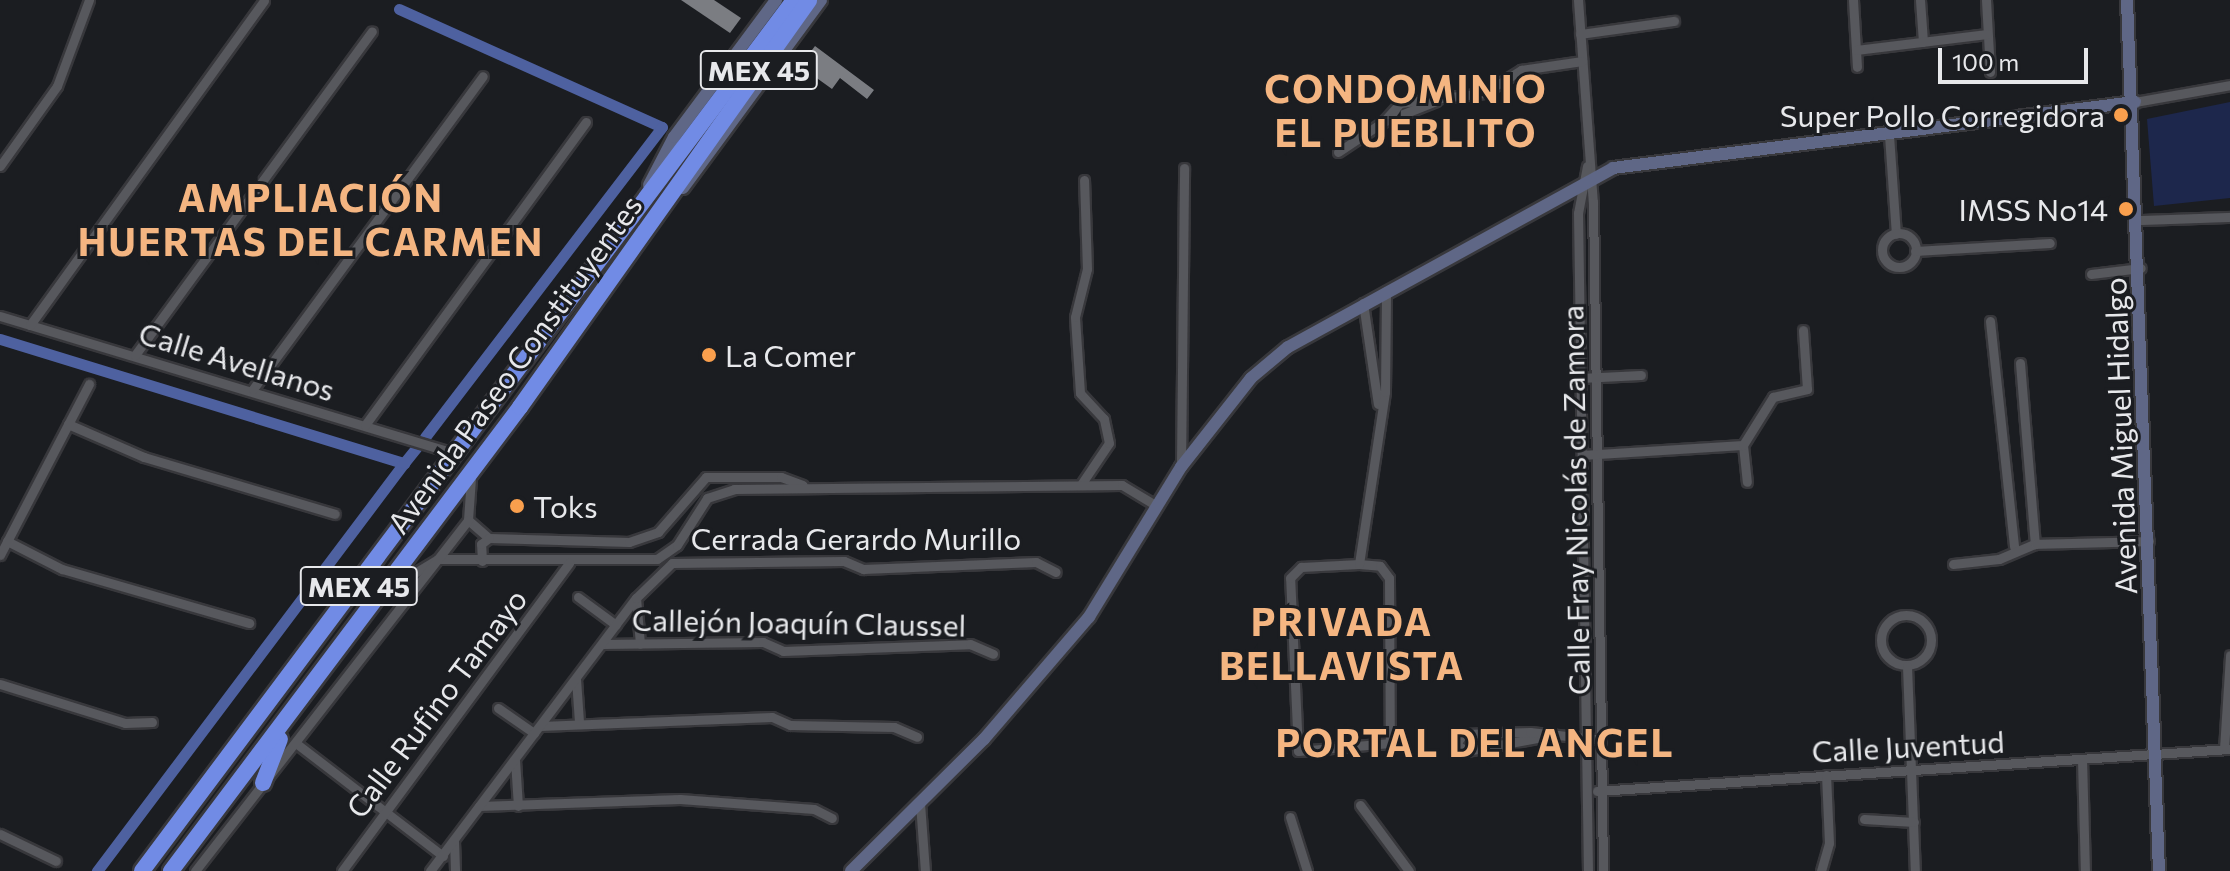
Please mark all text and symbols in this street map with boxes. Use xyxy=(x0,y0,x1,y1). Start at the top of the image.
scale bar xyxy=(1942,32,2092,82)
road number: MEX 45 xyxy=(699,46,819,94)
text: 100 m xyxy=(1952,47,2019,76)
district label: CONDOMINIO EL PUEBLITO xyxy=(1264,65,1548,154)
place label: Super Pollo Corregidora xyxy=(1780,97,2105,133)
marker: Super Pollo Corregidora xyxy=(2112,106,2130,124)
district label: AMPLIACIÓN HUERTAS DEL CARMEN xyxy=(78,174,544,264)
street label: Avenida Paseo Constituyentes xyxy=(379,188,649,540)
place label: IMSS No14 xyxy=(1959,191,2108,227)
marker: IMSS No14 xyxy=(2115,198,2137,220)
street label: Avenida Miguel Hidalgo xyxy=(2096,277,2144,595)
street label: Calle Fray Nicolás de Zamora xyxy=(1554,305,1596,695)
street label: Calle Avellanos xyxy=(135,314,339,408)
place label: La Comer xyxy=(725,337,856,373)
marker: La Comer xyxy=(700,346,718,364)
place label: Toks xyxy=(533,488,598,524)
marker: Toks xyxy=(508,497,526,515)
street label: Cerrada Gerardo Murillo xyxy=(691,520,1021,556)
road number: MEX 45 xyxy=(299,562,419,610)
street label: Calle Rufino Tamayo xyxy=(338,582,534,824)
district label: PRIVADA BELLAVISTA xyxy=(1219,598,1465,688)
street label: Callejón Joaquín Claussel xyxy=(632,601,966,643)
district label: PORTAL DEL ANGEL xyxy=(1275,719,1675,765)
street label: Calle Juventud xyxy=(1811,723,2005,769)

